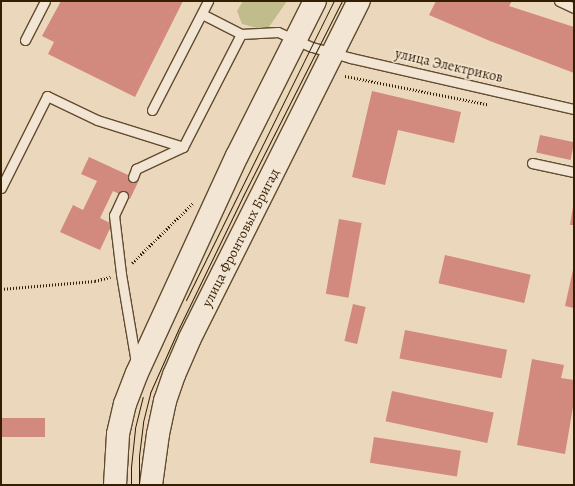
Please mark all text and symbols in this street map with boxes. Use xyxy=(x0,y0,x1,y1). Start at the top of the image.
street label: улица Электриков xyxy=(393,45,505,87)
street label: улица Фронтовых Бригад xyxy=(199,166,283,310)

